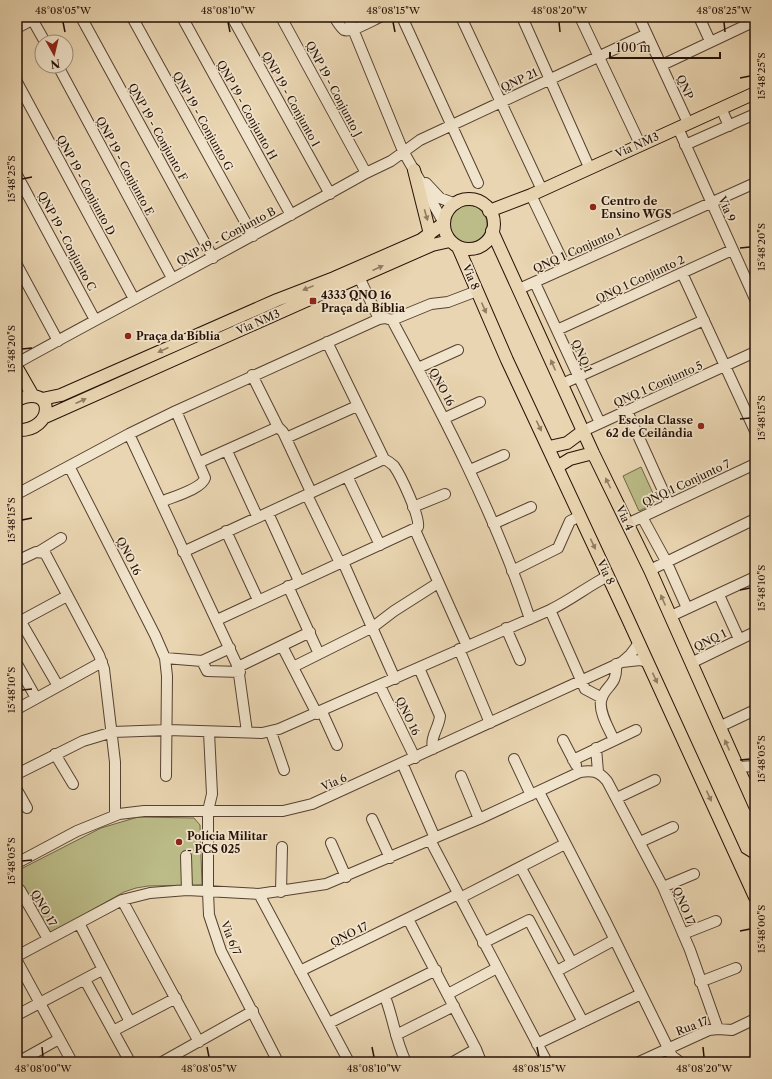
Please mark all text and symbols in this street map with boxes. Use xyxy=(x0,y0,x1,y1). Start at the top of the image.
text: 48°08'05"W xyxy=(35,4,92,17)
text: 48°08'10"W xyxy=(201,4,256,17)
text: 48°08'15"W xyxy=(366,4,421,17)
text: 48°08'20"W xyxy=(531,4,588,17)
text: 48°08'25"W xyxy=(696,4,753,17)
north arrow xyxy=(34,34,74,74)
scale bar xyxy=(610,34,720,60)
street label: QNP 19 - Conjunto J xyxy=(303,39,365,139)
text: 100 m xyxy=(616,40,651,55)
street label: QNP 19 - Conjunto I xyxy=(259,49,323,149)
text: 15°48'25"S xyxy=(755,52,768,100)
text: N xyxy=(49,56,61,72)
street label: QNP 19 - Conjunto H xyxy=(214,58,280,162)
street label: QNP 21 xyxy=(498,65,540,95)
street label: QNP 19 - Conjunto G xyxy=(170,69,236,173)
street label: QNP xyxy=(673,73,697,101)
street label: QNP 19 - Conjunto F xyxy=(125,81,191,183)
street label: QNP 19 - Conjunto E xyxy=(93,114,157,218)
street label: Via NM3 xyxy=(612,129,661,161)
street label: QNP 19 - Conjunto D xyxy=(54,133,118,238)
text: 15°48'25"S xyxy=(5,155,18,203)
street label: QNP 19 - Conjunto C xyxy=(35,189,99,293)
street label: Via 9 xyxy=(715,193,739,224)
place label: Centro de Ensino WGS xyxy=(601,194,672,221)
marker: Centro de Ensino WGS xyxy=(588,202,598,212)
street label: QNP 19 - Conjunto B xyxy=(174,204,278,268)
one-way arrow xyxy=(424,209,430,222)
text: 15°48'20"S xyxy=(755,223,768,271)
street label: QNQ 1 Conjunto 1 xyxy=(531,224,623,276)
street label: QNQ 1 Conjunto 2 xyxy=(593,252,687,306)
street label: Via 8 xyxy=(459,261,483,292)
one-way arrow xyxy=(373,265,384,271)
one-way arrow xyxy=(302,286,314,292)
place label: 4333 QNO 16 Praça da Bíblia xyxy=(321,288,406,315)
marker: 4333 QNO 16 Praça da Bíblia xyxy=(308,296,318,306)
one-way arrow xyxy=(481,302,488,314)
street label: Via NM3 xyxy=(233,306,282,338)
text: 15°48'20"S xyxy=(5,325,18,373)
place label: Praça da Bíblia xyxy=(136,329,221,343)
marker: Praça da Bíblia xyxy=(123,331,133,341)
street label: QNQ 1 xyxy=(569,337,596,375)
one-way arrow xyxy=(157,347,169,353)
one-way arrow xyxy=(550,358,556,370)
street label: QNQ 1 Conjunto 5 xyxy=(611,358,705,410)
street label: QNO 16 xyxy=(426,366,458,409)
text: 15°48'15"S xyxy=(755,395,768,441)
one-way arrow xyxy=(75,398,86,404)
place label: Escola Classe 62 de Ceilândia xyxy=(606,413,694,440)
one-way arrow xyxy=(536,420,542,432)
marker: Escola Classe 62 de Ceilândia xyxy=(696,421,706,431)
street label: QNQ 1 Conjunto 7 xyxy=(640,456,733,510)
one-way arrow xyxy=(605,477,611,488)
text: 15°48'15"S xyxy=(5,497,18,543)
street label: Via 4 xyxy=(613,502,637,533)
street label: QNO 16 xyxy=(113,534,145,578)
one-way arrow xyxy=(590,538,596,550)
street label: Via 8 xyxy=(594,556,618,587)
text: 15°48'10"S xyxy=(755,565,768,611)
one-way arrow xyxy=(660,594,667,606)
street label: QNQ 1 xyxy=(691,626,729,654)
text: 15°48'10"S xyxy=(5,667,18,713)
one-way arrow xyxy=(652,672,658,683)
street label: QNO 16 xyxy=(393,694,424,738)
text: 15°48'05"S xyxy=(755,735,768,783)
one-way arrow xyxy=(724,738,730,750)
street label: Via 6 xyxy=(318,770,349,794)
one-way arrow xyxy=(706,790,712,801)
place label: Polícia Militar - PCS 025 xyxy=(187,829,268,856)
text: 15°48'05"S xyxy=(5,837,18,885)
marker: Polícia Militar - PCS 025 xyxy=(174,837,184,847)
street label: QNO 17 xyxy=(670,885,699,928)
street label: QNO 17 xyxy=(28,887,60,929)
text: 15°48'00"S xyxy=(755,905,768,953)
street label: Via 6/7 xyxy=(217,918,244,958)
street label: QNO 17 xyxy=(328,919,371,949)
street label: Rua 17 xyxy=(674,1013,711,1039)
text: 48°08'00"W xyxy=(15,1062,72,1075)
text: 48°08'05"W xyxy=(181,1062,238,1075)
text: 48°08'10"W xyxy=(347,1062,402,1075)
text: 48°08'15"W xyxy=(512,1062,567,1075)
text: 48°08'20"W xyxy=(676,1062,733,1075)

